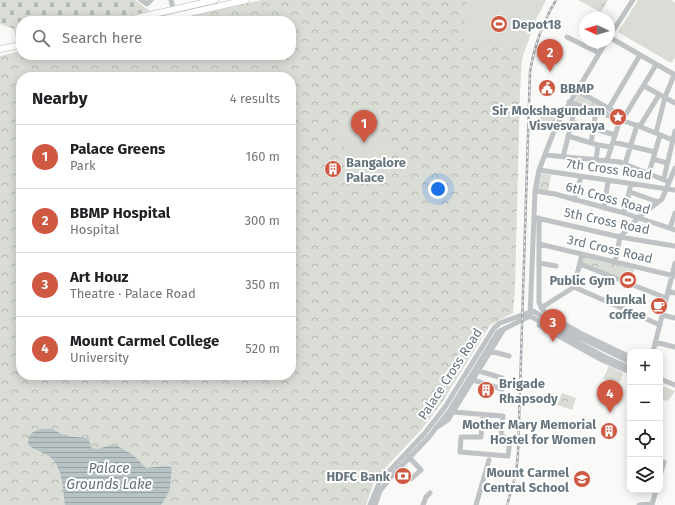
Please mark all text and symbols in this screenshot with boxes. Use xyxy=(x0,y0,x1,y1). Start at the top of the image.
north arrow xyxy=(579,12,615,48)
sports icon: Depot18 xyxy=(489,14,509,34)
search box xyxy=(16,16,296,60)
place label: Depot18 xyxy=(512,17,562,32)
icon: search xyxy=(30,27,52,49)
text: Search here xyxy=(62,29,142,47)
pin: 2 xyxy=(537,39,563,72)
public building icon: BBMP xyxy=(537,78,557,98)
place label: BBMP xyxy=(560,81,594,96)
text: Nearby xyxy=(32,88,87,109)
text: 4 results xyxy=(230,91,280,106)
place label: Sir Mokshagundam Visvesvaraya xyxy=(492,103,605,133)
place icon: Sir Mokshagundam Visvesvaraya xyxy=(608,107,628,127)
pin: 1 xyxy=(351,110,377,143)
text: Palace Greens xyxy=(70,140,165,158)
text: 1 xyxy=(42,149,48,164)
text: 160 m xyxy=(246,149,280,164)
place label: Bangalore Palace xyxy=(346,155,406,185)
street label: 7th Cross Road xyxy=(565,156,653,182)
text: Park xyxy=(70,158,96,173)
building icon: Bangalore Palace xyxy=(323,159,343,179)
your location xyxy=(428,179,448,199)
street label: 6th Cross Road xyxy=(564,179,652,217)
text: BBMP Hospital xyxy=(70,204,170,222)
street label: 5th Cross Road xyxy=(563,205,651,237)
text: 2 xyxy=(42,213,48,228)
text: 300 m xyxy=(244,213,280,228)
text: Hospital xyxy=(70,222,119,237)
street label: 3rd Cross Road xyxy=(566,232,654,266)
text: Art Houz xyxy=(70,268,128,286)
sports icon: Public Gym xyxy=(618,270,638,290)
place label: Public Gym xyxy=(549,273,615,288)
text: 3 xyxy=(42,277,48,292)
text: 350 m xyxy=(245,277,280,292)
text: Theatre · Palace Road xyxy=(70,286,196,301)
place label: hunkal coffee xyxy=(606,292,646,322)
cafe icon: hunkal coffee xyxy=(649,296,669,316)
pin: 3 xyxy=(540,309,566,342)
street label: Palace Cross Road xyxy=(415,326,485,422)
text: Mount Carmel College xyxy=(70,332,219,350)
text: 4 xyxy=(41,341,49,356)
text: 520 m xyxy=(245,341,280,356)
map controls xyxy=(627,349,663,493)
button: + xyxy=(627,349,663,385)
text: University xyxy=(70,350,129,365)
place label: Brigade Rhapsody xyxy=(499,376,558,406)
building icon: Brigade Rhapsody xyxy=(476,380,496,400)
pin: 4 xyxy=(597,380,623,413)
button: − xyxy=(627,385,663,421)
place label: Mother Mary Memorial Hostel for Women xyxy=(462,417,596,447)
building icon: Mother Mary Memorial Hostel for Women xyxy=(599,421,619,441)
button: locate xyxy=(627,421,663,457)
button: layers xyxy=(627,457,663,493)
water label: Palace Grounds Lake xyxy=(66,460,152,493)
place label: Mount Carmel Central School xyxy=(483,465,569,495)
bank icon: HDFC Bank xyxy=(393,466,413,486)
place label: HDFC Bank xyxy=(326,469,391,484)
school or university icon: Mount Carmel Central School xyxy=(572,469,592,489)

